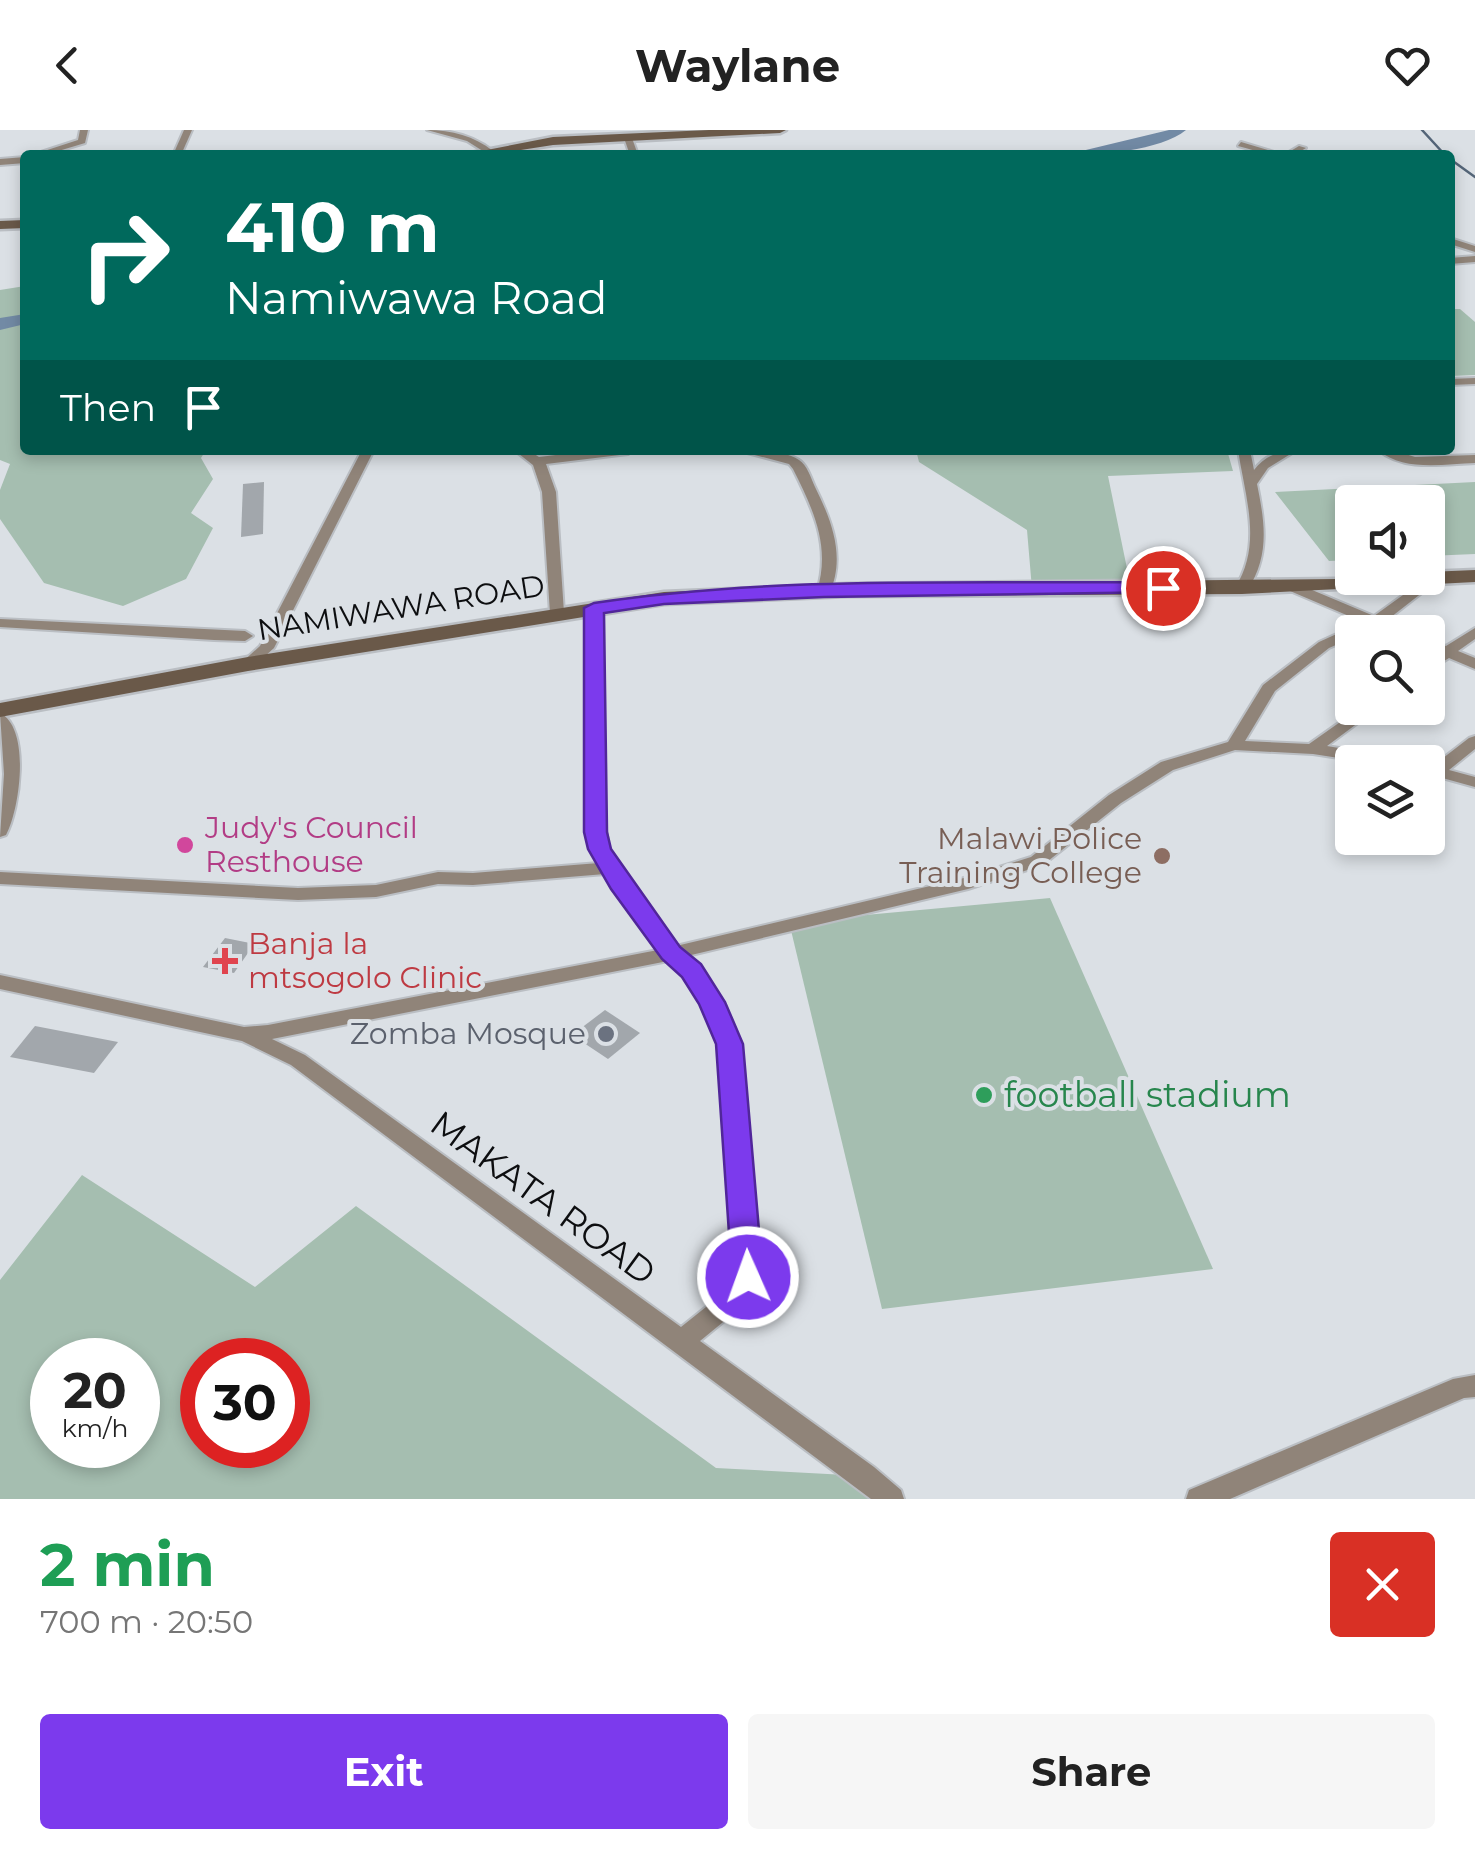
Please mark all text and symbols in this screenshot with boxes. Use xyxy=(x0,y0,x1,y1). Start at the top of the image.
icon: back xyxy=(40,38,95,93)
text: Waylane xyxy=(635,38,840,93)
icon: heart xyxy=(1380,38,1435,93)
text: 410 m xyxy=(225,184,440,270)
icon: right xyxy=(60,190,190,320)
text: Namiwawa Road xyxy=(225,270,607,325)
icon: arrive xyxy=(176,380,231,435)
text: Then xyxy=(60,384,156,431)
map controls xyxy=(1335,485,1445,855)
button: sound xyxy=(1335,485,1445,595)
pin xyxy=(1121,546,1206,631)
icon: arrive xyxy=(1136,561,1191,616)
street label: NAMIWAWA ROAD xyxy=(255,567,547,648)
button: search xyxy=(1335,615,1445,725)
button: layers xyxy=(1335,745,1445,855)
place label: Judy's Council Resthouse xyxy=(204,809,418,880)
place label: Malawi Police Training College xyxy=(899,820,1142,891)
marker: Judy's Council Resthouse xyxy=(174,834,196,856)
marker: Malawi Police Training College xyxy=(1151,845,1173,867)
place label: Banja la mtsogolo Clinic xyxy=(248,925,482,996)
marker: Banja la mtsogolo Clinic xyxy=(212,948,238,974)
place label: Zomba Mosque xyxy=(350,1015,586,1052)
marker: Zomba Mosque xyxy=(595,1023,617,1045)
place label: football stadium xyxy=(1004,1073,1291,1116)
marker: football stadium xyxy=(973,1084,995,1106)
street label: MAKATA ROAD xyxy=(422,1102,664,1294)
position arrow xyxy=(696,1225,800,1329)
speed limit sign: 30 xyxy=(180,1338,310,1468)
text: 20 xyxy=(63,1360,127,1421)
text: km/h xyxy=(62,1413,128,1443)
text: 2 min xyxy=(40,1528,215,1601)
button: close xyxy=(1330,1532,1435,1637)
text: 700 m · 20:50 xyxy=(40,1602,253,1641)
button: Exit xyxy=(40,1714,728,1829)
button: Share xyxy=(748,1714,1435,1829)

